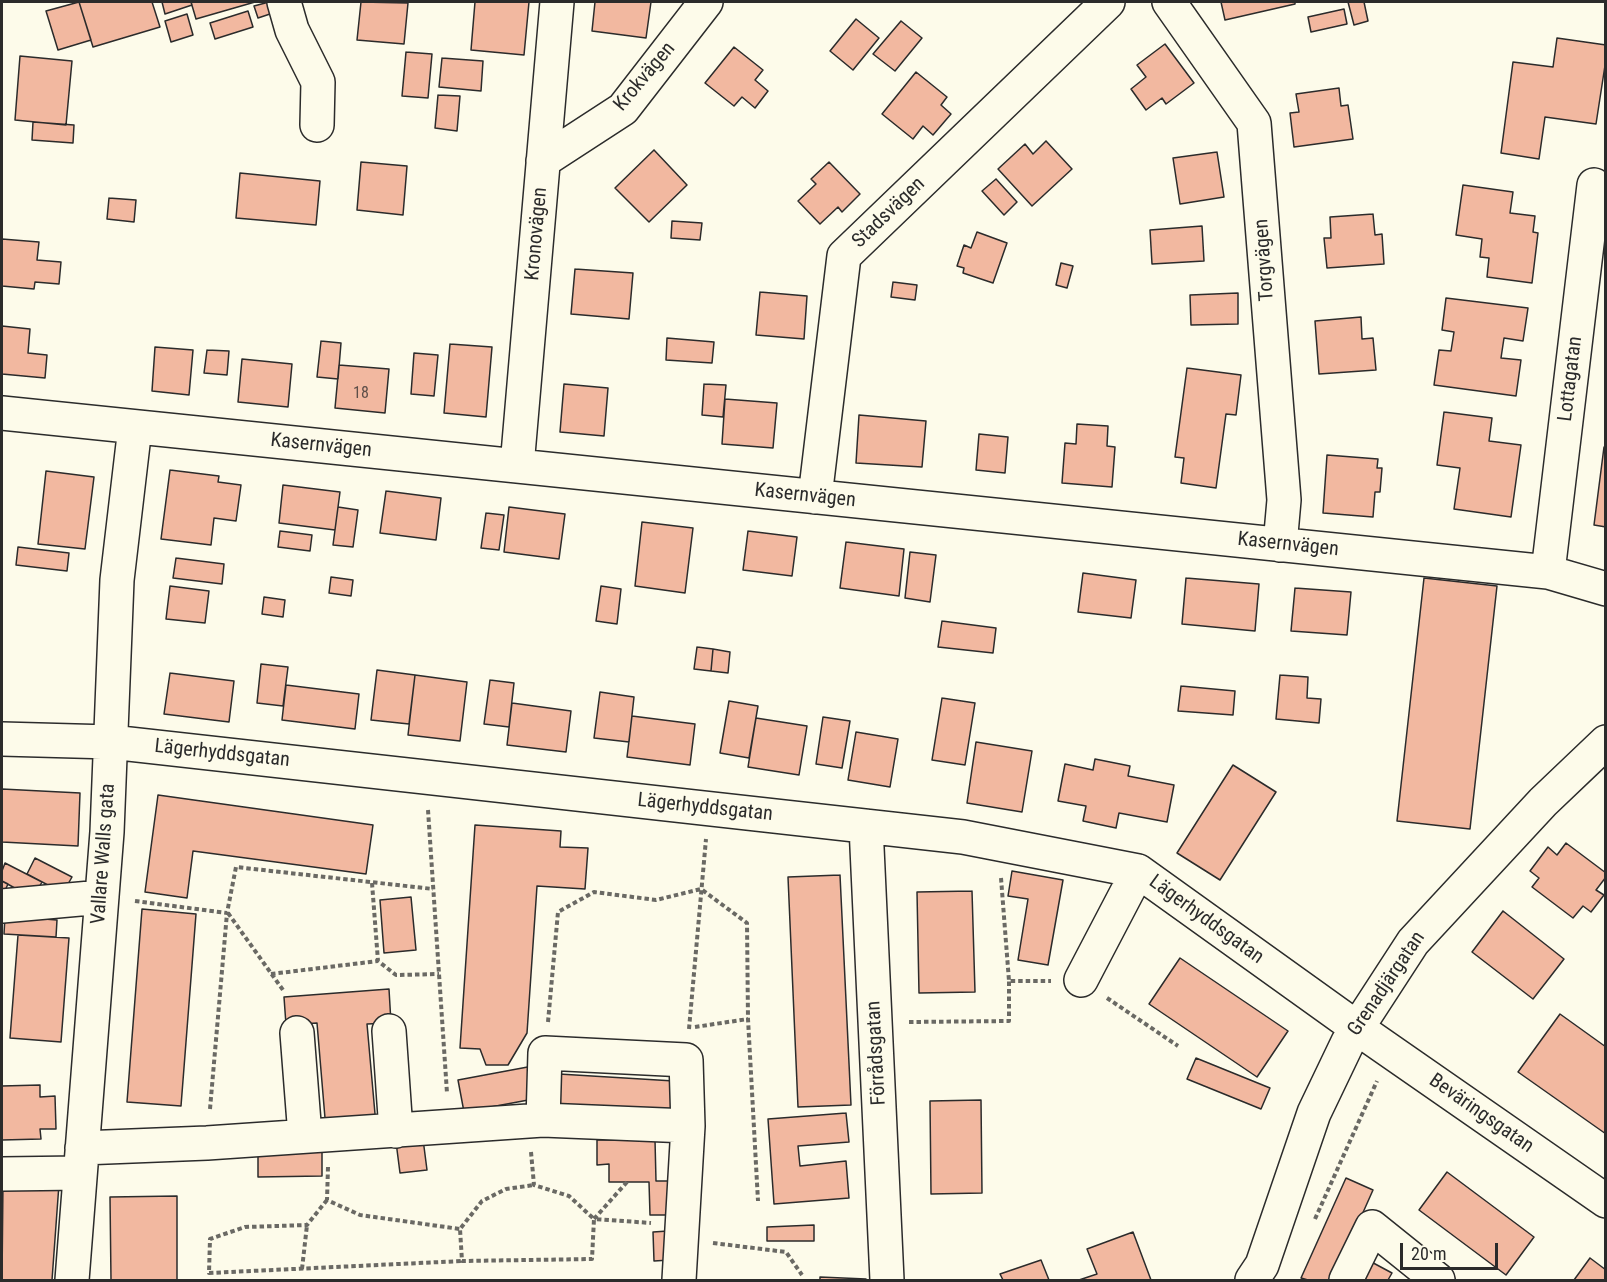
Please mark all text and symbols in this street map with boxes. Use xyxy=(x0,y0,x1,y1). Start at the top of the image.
street label: Krokvägen xyxy=(609,38,681,116)
street label: Stadsvägen xyxy=(848,172,930,254)
street label: Kronovägen xyxy=(521,186,553,282)
street label: Torgvägen xyxy=(1250,218,1280,302)
street label: Lottagatan xyxy=(1554,335,1588,423)
house number: 18 xyxy=(353,384,369,404)
street label: Kasernvägen xyxy=(269,429,373,463)
street label: Kasernvägen xyxy=(753,479,857,513)
street label: Kasernvägen xyxy=(1236,528,1340,562)
street label: Lägerhyddsgatan xyxy=(153,735,291,773)
street label: Vallare Walls gata xyxy=(87,783,121,925)
street label: Lägerhyddsgatan xyxy=(636,789,774,827)
street label: Lägerhyddsgatan xyxy=(1144,870,1268,970)
street label: Grenadjärgatan xyxy=(1343,927,1431,1041)
street label: Förrådsgatan xyxy=(862,1000,892,1106)
street label: Beväringsgatan xyxy=(1424,1069,1538,1159)
scale bar xyxy=(1403,1231,1500,1269)
text: 20 m xyxy=(1411,1243,1446,1264)

